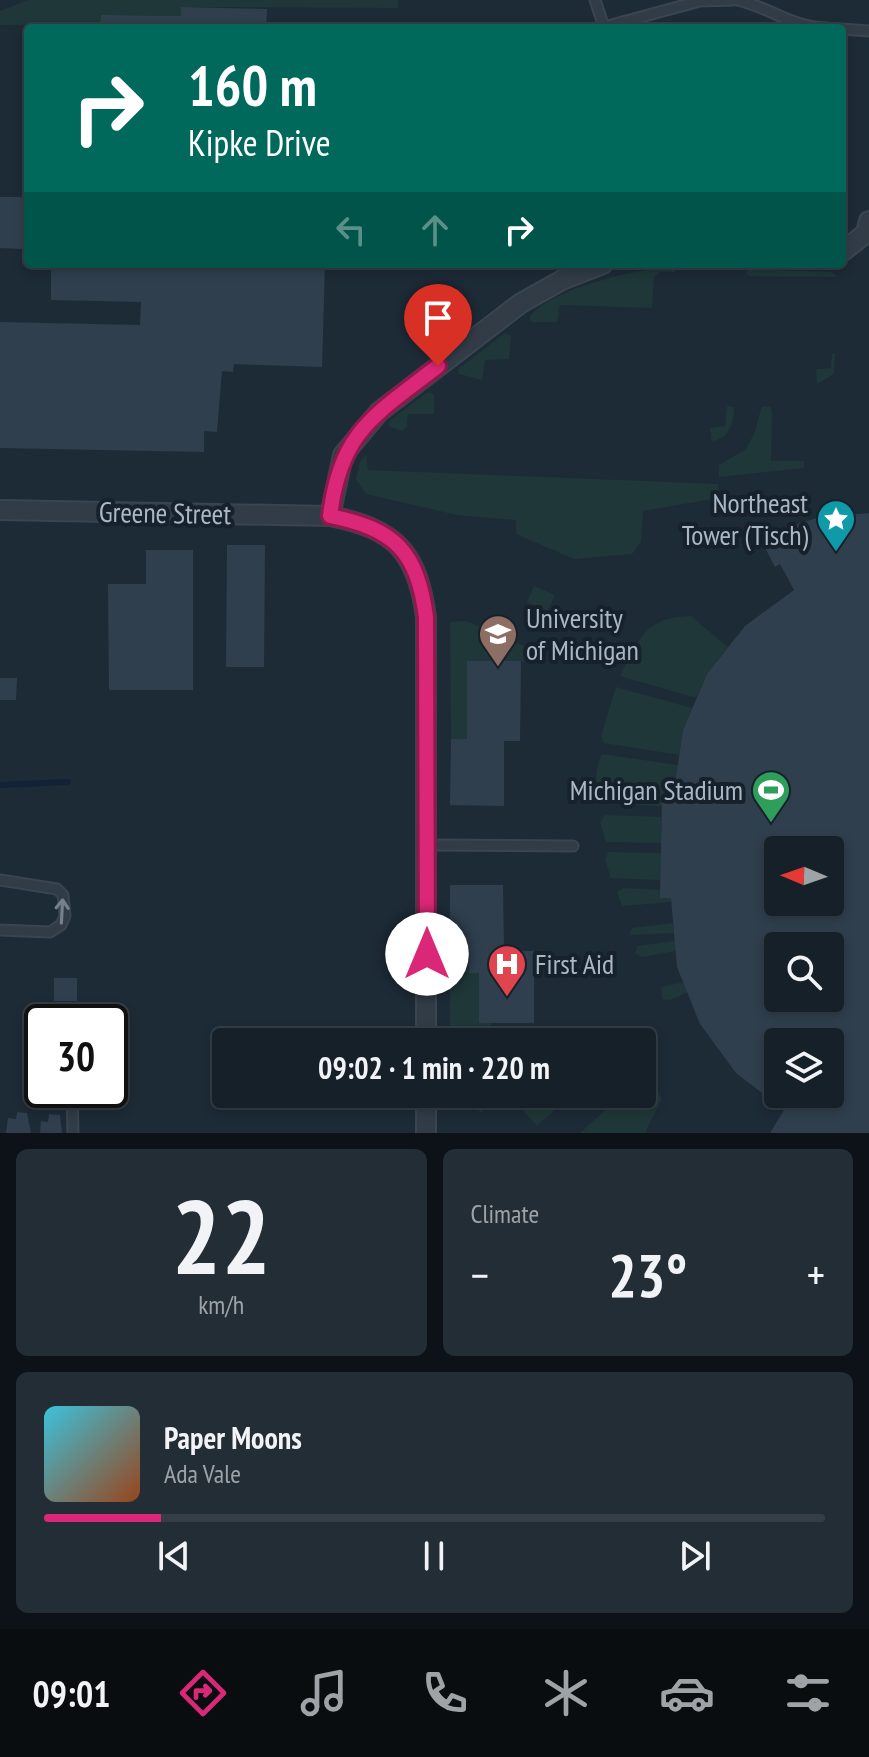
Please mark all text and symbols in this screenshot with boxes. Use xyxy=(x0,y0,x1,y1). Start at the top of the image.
text: 160 m xyxy=(188,49,317,121)
icon: right xyxy=(56,56,160,160)
text: Kipke Drive xyxy=(188,119,331,166)
icon: left xyxy=(329,208,373,252)
icon: ahead xyxy=(413,208,457,252)
icon: right xyxy=(497,208,541,252)
pin xyxy=(404,284,472,366)
icon: arrive xyxy=(416,296,460,340)
place label: Northeast Tower (Tisch) xyxy=(682,484,808,553)
street label: Greene Street xyxy=(99,493,232,532)
place icon: Northeast Tower (Tisch) xyxy=(815,498,857,553)
place label: University of Michigan xyxy=(526,599,639,668)
school or university icon: University of Michigan xyxy=(477,613,519,668)
sports icon: Michigan Stadium xyxy=(750,769,792,824)
place label: Michigan Stadium xyxy=(570,771,743,808)
north arrow xyxy=(764,836,844,916)
map controls xyxy=(764,836,844,1108)
one-way arrow xyxy=(55,898,70,924)
position arrow xyxy=(385,912,469,996)
button: search xyxy=(764,932,844,1012)
hospital icon: First Aid xyxy=(486,943,528,998)
place label: First Aid xyxy=(535,945,614,982)
speed limit sign: 30 xyxy=(24,1004,128,1108)
button: layers xyxy=(764,1028,844,1108)
text: 09:02 · 1 min · 220 m xyxy=(318,1048,550,1087)
text: 22 xyxy=(172,1168,271,1303)
text: Climate xyxy=(471,1197,539,1230)
text: 23° xyxy=(608,1236,687,1314)
text: − xyxy=(471,1246,489,1303)
text: + xyxy=(807,1246,825,1303)
text: km/h xyxy=(198,1288,244,1321)
text: Paper Moons xyxy=(164,1418,302,1457)
text: Ada Vale xyxy=(164,1457,241,1490)
icon: previous xyxy=(152,1534,196,1578)
icon: pause xyxy=(412,1534,456,1578)
icon: next xyxy=(673,1534,717,1578)
icon: directions xyxy=(175,1665,231,1721)
icon: music xyxy=(296,1665,352,1721)
icon: phone xyxy=(417,1665,473,1721)
icon: climate xyxy=(538,1665,594,1721)
icon: car xyxy=(659,1665,715,1721)
icon: filters xyxy=(780,1665,836,1721)
text: 09:01 xyxy=(33,1670,110,1717)

